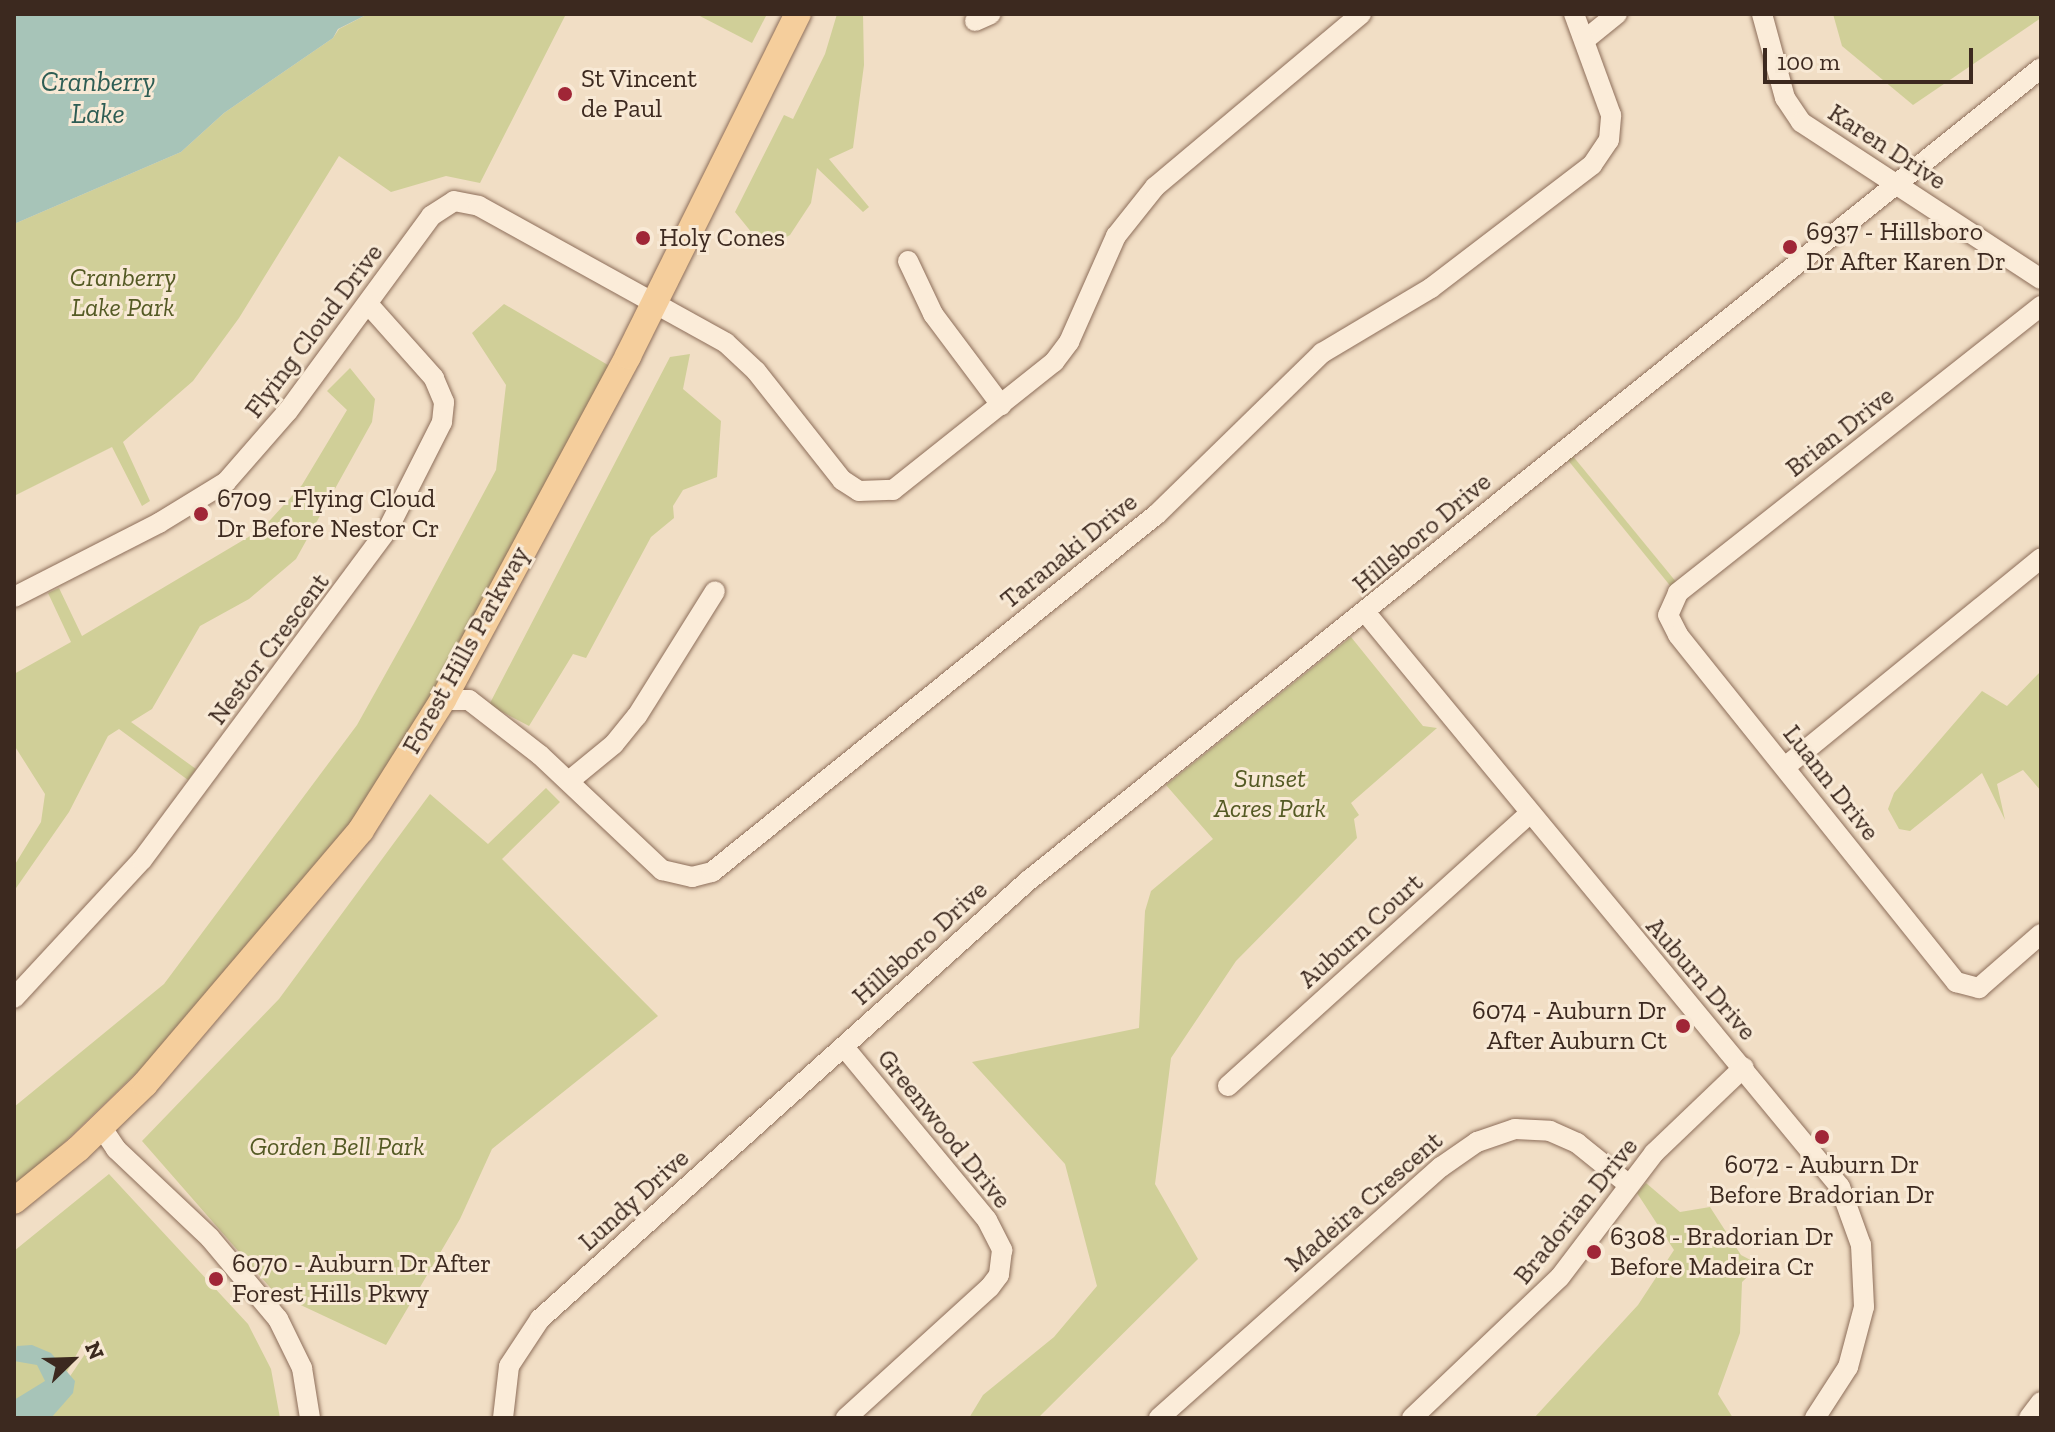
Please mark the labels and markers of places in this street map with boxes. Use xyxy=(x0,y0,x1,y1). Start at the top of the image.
place label: St Vincent de Paul xyxy=(581,63,698,124)
marker: St Vincent de Paul xyxy=(556,85,574,103)
place label: 6937 - Hillsboro Dr After Karen Dr xyxy=(1806,216,2007,278)
place label: Holy Cones xyxy=(659,222,786,254)
marker: Holy Cones xyxy=(634,229,652,247)
marker: 6937 - Hillsboro Dr After Karen Dr xyxy=(1781,238,1799,256)
place label: 6709 - Flying Cloud Dr Before Nestor Cr xyxy=(217,483,440,544)
marker: 6709 - Flying Cloud Dr Before Nestor Cr xyxy=(192,505,210,523)
place label: 6074 - Auburn Dr After Auburn Ct xyxy=(1471,995,1667,1056)
marker: 6074 - Auburn Dr After Auburn Ct xyxy=(1674,1017,1692,1035)
marker: 6072 - Auburn Dr Before Bradorian Dr xyxy=(1813,1128,1831,1146)
place label: 6072 - Auburn Dr Before Bradorian Dr xyxy=(1709,1149,1935,1210)
place label: 6308 - Bradorian Dr Before Madeira Cr xyxy=(1610,1221,1834,1282)
marker: 6308 - Bradorian Dr Before Madeira Cr xyxy=(1585,1243,1603,1261)
place label: 6070 - Auburn Dr After Forest Hills Pkwy xyxy=(232,1248,493,1310)
marker: 6070 - Auburn Dr After Forest Hills Pkwy xyxy=(207,1270,225,1288)

